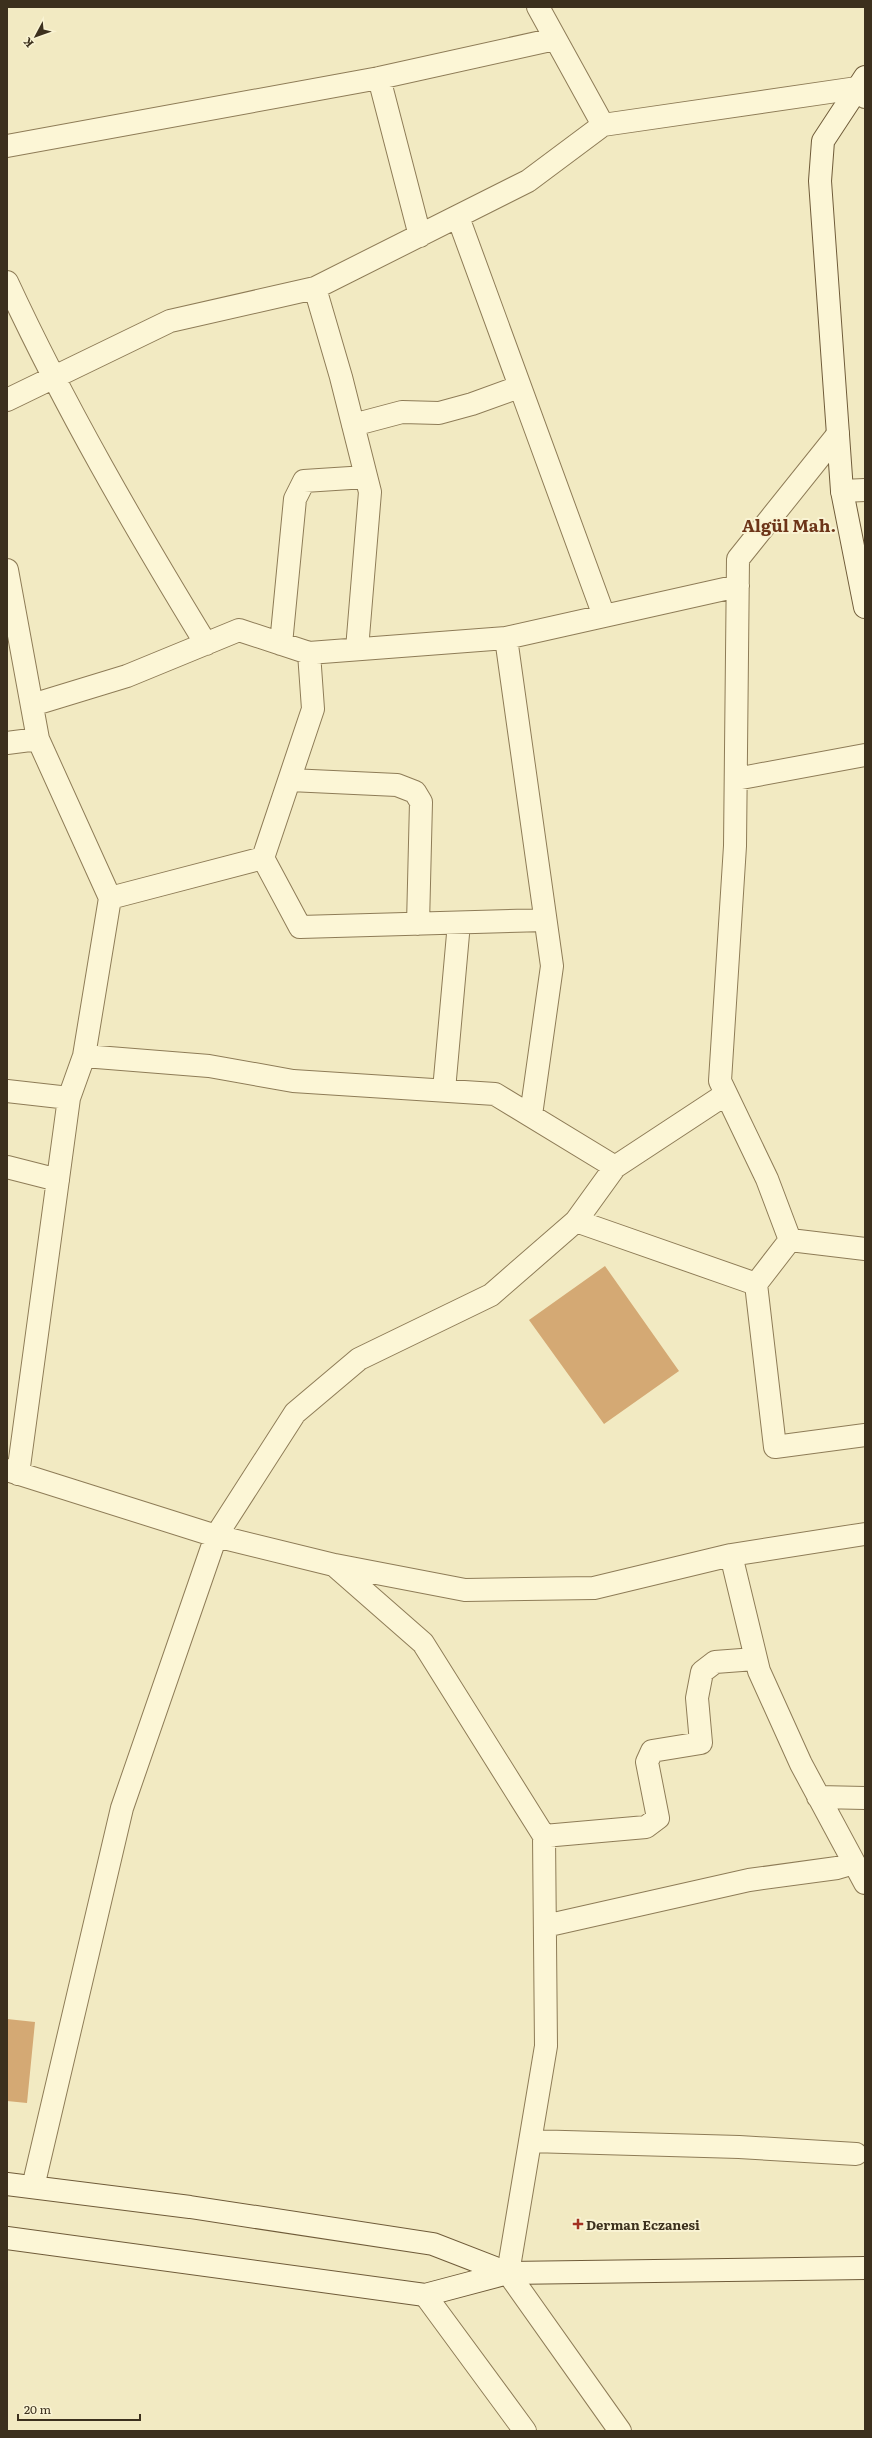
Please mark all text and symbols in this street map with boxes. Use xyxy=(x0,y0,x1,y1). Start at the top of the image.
north arrow xyxy=(16,16,56,56)
text: K xyxy=(19,34,37,52)
district label: Algül Mah. xyxy=(742,512,836,537)
place label: Derman Eczanesi xyxy=(586,2215,700,2234)
marker: Derman Eczanesi xyxy=(573,2219,583,2229)
scale bar xyxy=(18,2396,140,2422)
text: 20 m xyxy=(24,2400,51,2418)

